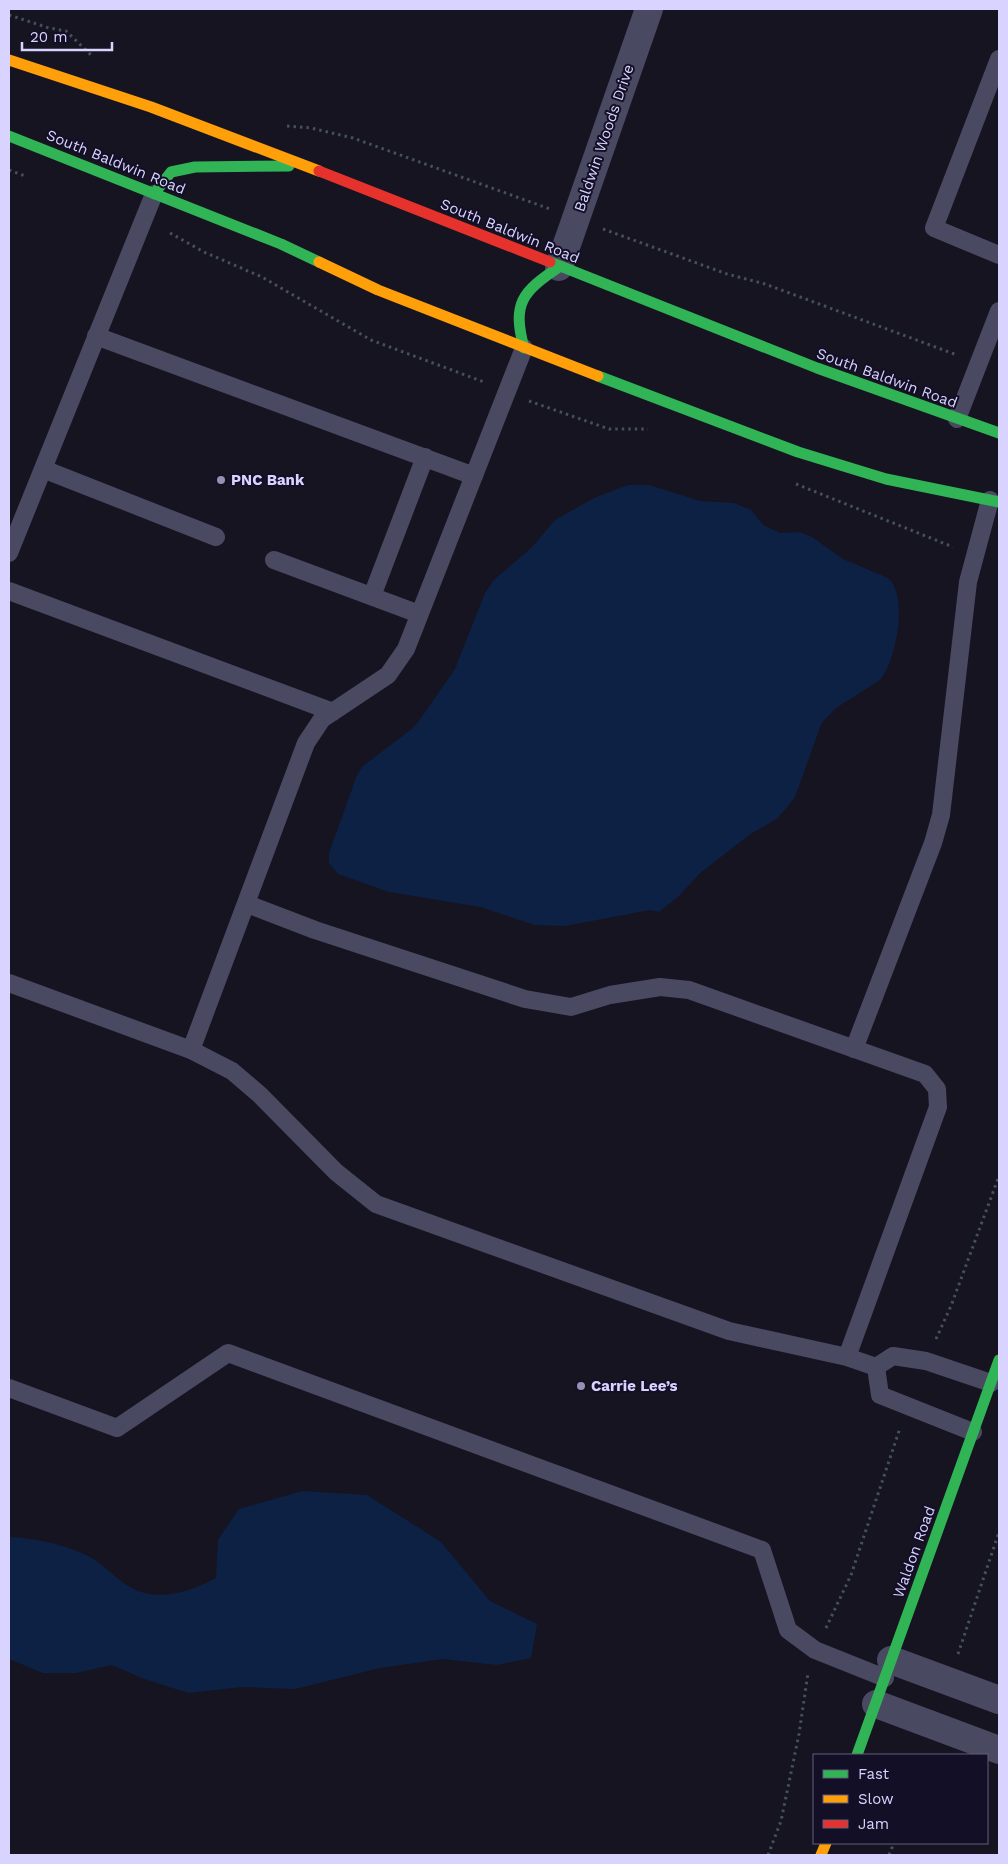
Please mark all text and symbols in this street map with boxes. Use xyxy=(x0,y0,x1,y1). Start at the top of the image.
scale bar xyxy=(22,20,112,52)
text: 20 m xyxy=(30,28,68,46)
street label: Baldwin Woods Drive xyxy=(570,62,638,214)
street label: South Baldwin Road xyxy=(44,126,188,198)
street label: South Baldwin Road xyxy=(438,195,582,267)
street label: South Baldwin Road xyxy=(814,344,960,412)
place label: PNC Bank xyxy=(231,471,305,489)
marker: PNC Bank xyxy=(215,474,227,486)
place label: Carrie Lee’s xyxy=(591,1377,678,1395)
marker: Carrie Lee’s xyxy=(575,1380,587,1392)
street label: Waldon Road xyxy=(889,1504,939,1600)
legend xyxy=(813,1754,988,1844)
text: Fast xyxy=(858,1765,890,1783)
text: Slow xyxy=(858,1790,894,1808)
text: Jam xyxy=(858,1815,889,1833)

